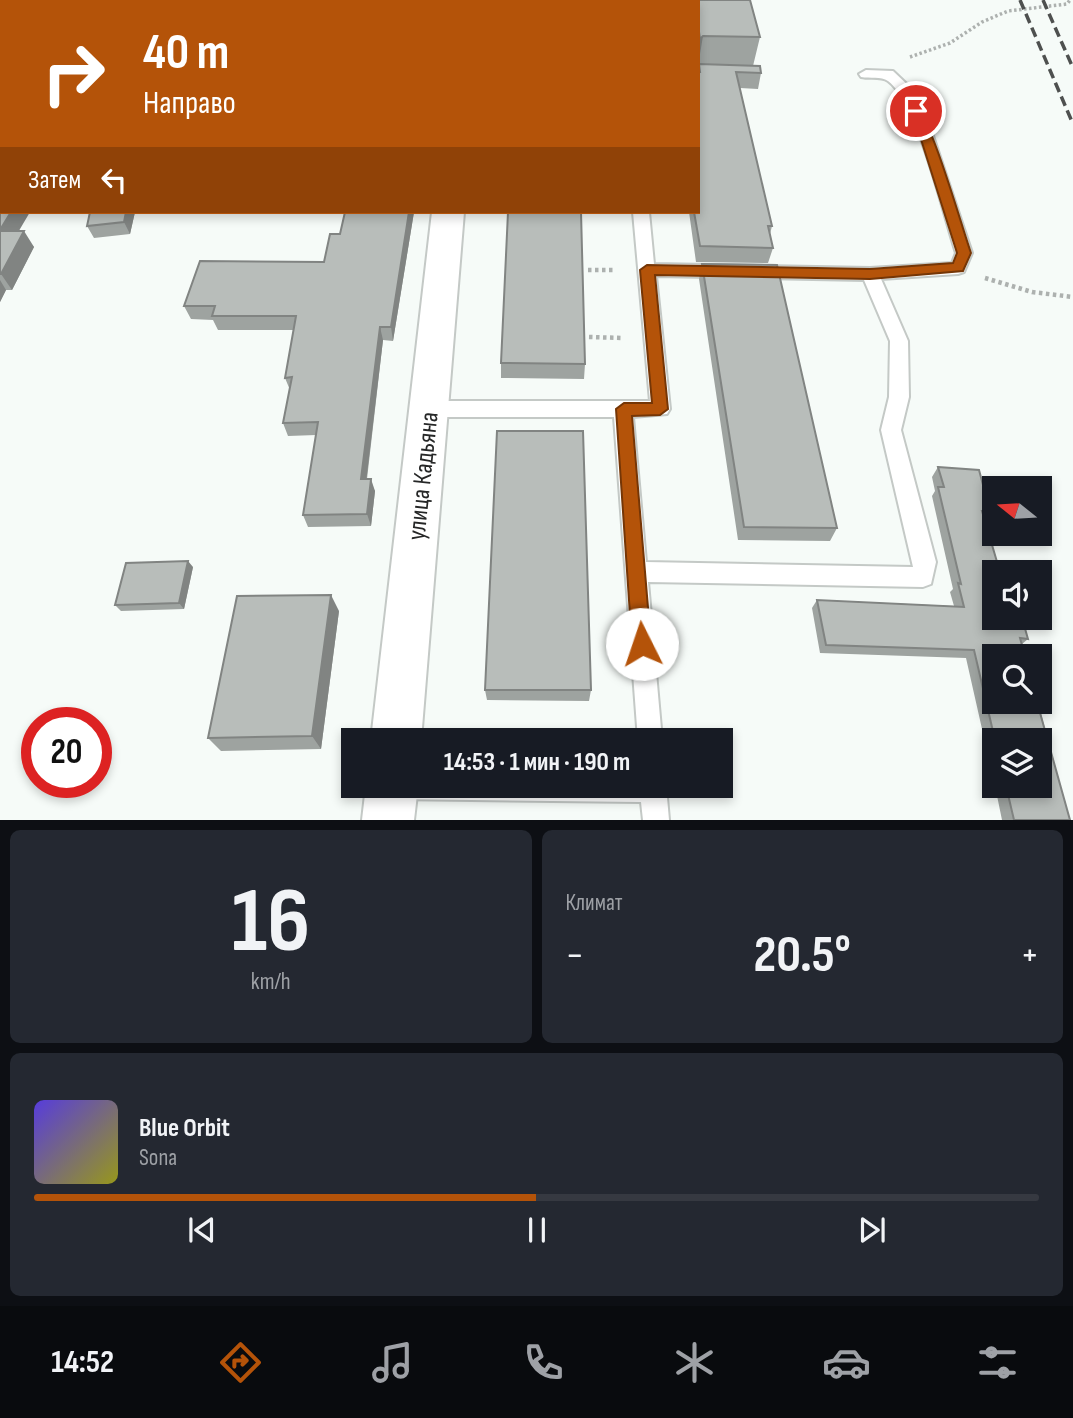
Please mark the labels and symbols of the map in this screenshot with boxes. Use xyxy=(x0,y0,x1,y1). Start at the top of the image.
pin xyxy=(886,81,946,141)
street label: улица Кадьяна xyxy=(401,410,446,542)
north arrow xyxy=(982,476,1052,546)
position arrow xyxy=(605,607,679,681)
speed limit sign: 20 xyxy=(21,707,112,798)

